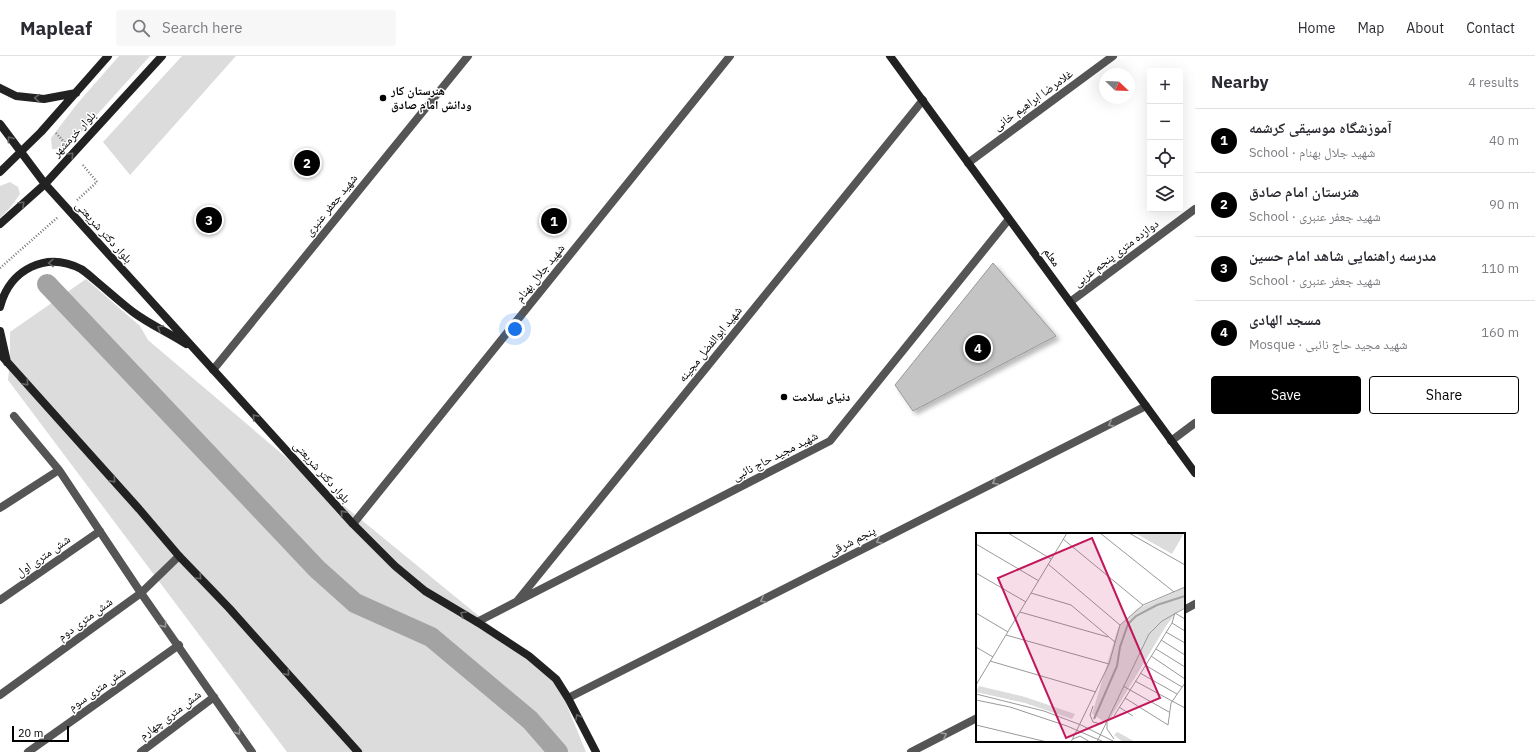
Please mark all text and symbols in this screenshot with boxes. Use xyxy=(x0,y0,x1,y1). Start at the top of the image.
search box xyxy=(116,10,396,46)
text: Mapleaf xyxy=(20,16,92,40)
icon: search xyxy=(130,17,152,39)
text: Search here xyxy=(162,18,242,37)
text: Home xyxy=(1298,19,1335,37)
text: Map xyxy=(1357,19,1384,37)
text: About xyxy=(1406,19,1444,37)
text: Contact xyxy=(1466,19,1515,37)
street label: غلامرضا ابراهیم خانی xyxy=(990,66,1076,134)
north arrow xyxy=(1099,68,1135,104)
map controls xyxy=(1147,68,1183,212)
button: + xyxy=(1147,68,1183,104)
text: Nearby xyxy=(1211,71,1269,93)
text: 4 results xyxy=(1468,74,1519,91)
place label: هنرستان کار ودانش امام صادق xyxy=(390,83,472,113)
marker: هنرستان کار ودانش امام صادق xyxy=(378,93,388,103)
one-way arrow xyxy=(34,94,40,102)
button: − xyxy=(1147,104,1183,140)
street label: بلوار خرمشهر xyxy=(48,108,99,161)
text: آموزشگاه موسیقی کرشمه xyxy=(1249,118,1392,137)
text: 1 xyxy=(1220,132,1228,149)
text: 40 m xyxy=(1489,132,1519,149)
one-way arrow xyxy=(8,136,15,143)
button: locate xyxy=(1147,140,1183,176)
text: School · شهید جلال بهنام xyxy=(1249,144,1375,161)
pin: 2 xyxy=(294,148,320,178)
one-way arrow xyxy=(66,152,74,160)
street label: شهید جعفر عنبری xyxy=(301,171,361,239)
button: layers xyxy=(1147,176,1183,212)
text: هنرستان امام صادق xyxy=(1249,182,1359,201)
text: 2 xyxy=(1220,196,1228,213)
text: 90 m xyxy=(1489,196,1519,213)
street label: بلوار دکتر شریعتی xyxy=(72,197,136,266)
one-way arrow xyxy=(17,201,25,209)
pin: 3 xyxy=(196,205,222,235)
pin: 1 xyxy=(541,206,567,236)
text: School · شهید جعفر عنبری xyxy=(1249,208,1381,225)
street label: دوازده متری پنجم غربی xyxy=(1070,216,1162,290)
street label: شهید جلال بهنام xyxy=(512,240,568,305)
street label: معلم xyxy=(1040,244,1064,270)
text: مدرسه راهنمایی شاهد امام حسین xyxy=(1249,246,1436,265)
one-way arrow xyxy=(48,259,54,267)
text: 3 xyxy=(1220,260,1228,277)
text: 110 m xyxy=(1481,260,1519,277)
text: School · شهید جعفر عنبری xyxy=(1249,272,1381,289)
street label: شهید ابوالفضل مجینه xyxy=(674,303,745,385)
text: مسجد الهادی xyxy=(1249,310,1321,329)
your location xyxy=(505,319,525,339)
text: 4 xyxy=(1220,324,1228,341)
text: 160 m xyxy=(1481,324,1519,341)
one-way arrow xyxy=(157,326,164,333)
pin: 4 xyxy=(965,333,991,363)
text: Mosque · شهید مجید حاج نائبی xyxy=(1249,336,1408,353)
button: Save xyxy=(1211,376,1361,414)
button: Share xyxy=(1369,376,1519,414)
one-way arrow xyxy=(21,378,29,386)
place label: دنیای سلامت xyxy=(792,389,850,405)
marker: دنیای سلامت xyxy=(779,392,789,402)
one-way arrow xyxy=(253,414,260,422)
one-way arrow xyxy=(1108,419,1116,427)
street label: شهید مجید حاج نائبی xyxy=(729,427,820,484)
street label: بلوار دکتر شریعتی xyxy=(290,437,354,506)
one-way arrow xyxy=(108,475,115,483)
one-way arrow xyxy=(992,477,1000,485)
one-way arrow xyxy=(340,510,347,518)
street label: پنجم شرقی xyxy=(826,522,879,560)
street label: شش متری اول xyxy=(12,531,73,580)
inset map xyxy=(976,533,1185,742)
one-way arrow xyxy=(876,536,884,544)
one-way arrow xyxy=(194,572,202,580)
street label: شش متری دوم xyxy=(54,594,116,644)
one-way arrow xyxy=(760,595,768,602)
one-way arrow xyxy=(460,611,467,618)
one-way arrow xyxy=(159,620,166,627)
street label: شش متری سوم xyxy=(65,663,129,715)
one-way arrow xyxy=(282,668,289,676)
street label: شش متری چهارم xyxy=(136,686,204,744)
one-way arrow xyxy=(576,714,583,722)
scale bar xyxy=(12,724,69,743)
text: 20 m xyxy=(18,726,43,740)
one-way arrow xyxy=(233,727,240,734)
one-way arrow xyxy=(940,732,947,740)

